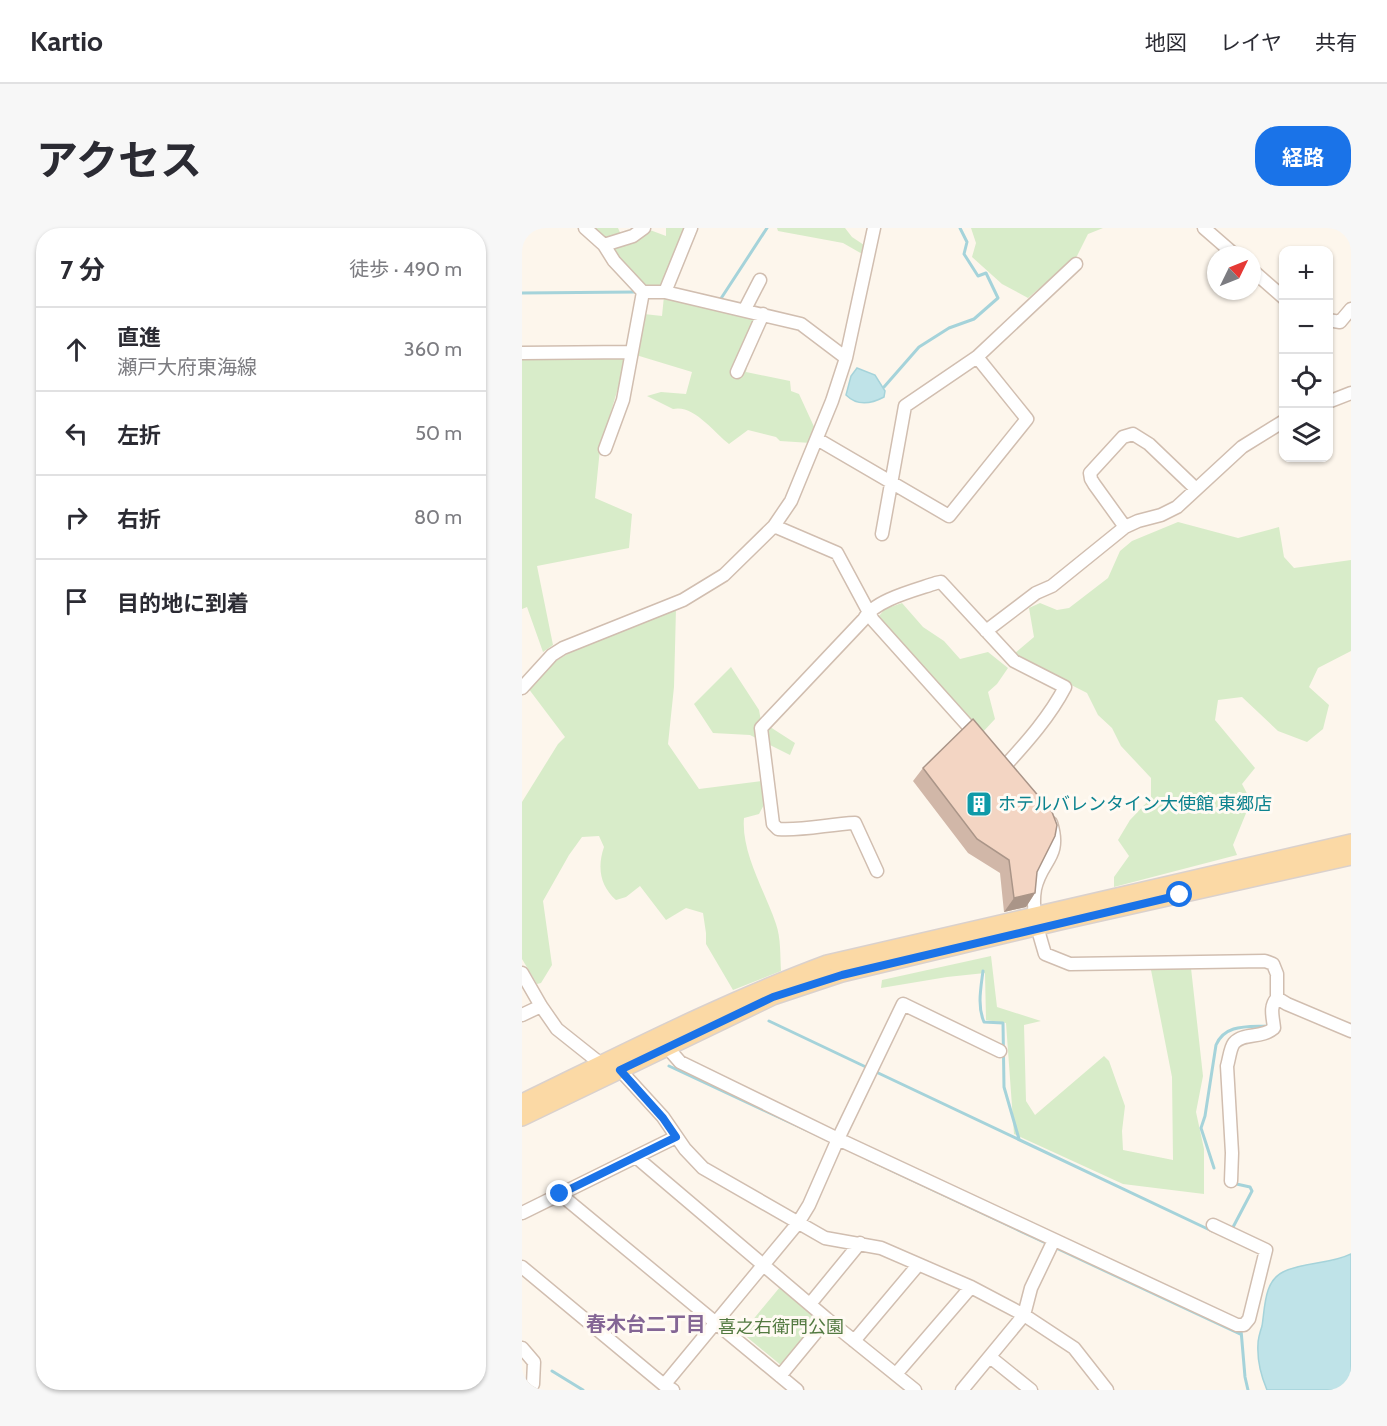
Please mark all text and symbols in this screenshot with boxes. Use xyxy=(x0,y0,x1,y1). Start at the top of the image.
text: Kartio xyxy=(30,24,103,58)
text: 地図 xyxy=(1145,30,1187,55)
text: レイヤ xyxy=(1220,30,1282,55)
text: 共有 xyxy=(1315,30,1357,55)
button: 経路 xyxy=(1255,126,1351,186)
text: アクセス xyxy=(36,134,202,186)
north arrow xyxy=(1207,246,1261,300)
map controls xyxy=(1279,246,1333,462)
button: + xyxy=(1279,246,1333,300)
text: 7 分 xyxy=(60,254,105,286)
text: 徒歩 · 490 m xyxy=(349,257,462,281)
button: − xyxy=(1279,300,1333,354)
text: 直進 xyxy=(117,324,161,351)
icon: ahead xyxy=(60,333,93,366)
text: 360 m xyxy=(404,337,462,361)
button: locate xyxy=(1279,354,1333,408)
text: 瀬戸大府東海線 xyxy=(117,355,257,379)
button: layers xyxy=(1279,408,1333,462)
icon: left xyxy=(60,417,93,450)
text: 50 m xyxy=(415,421,462,445)
text: 左折 xyxy=(117,422,161,449)
icon: right xyxy=(60,501,93,534)
text: 80 m xyxy=(414,505,462,529)
text: 右折 xyxy=(117,506,161,533)
icon: arrive xyxy=(60,585,93,618)
text: 目的地に到着 xyxy=(117,590,249,617)
building icon: ホテルバレンタイン大使館 東郷店 xyxy=(964,789,994,819)
place label: ホテルバレンタイン大使館 東郷店 xyxy=(998,793,1272,815)
route start xyxy=(1166,881,1192,907)
route end xyxy=(546,1180,572,1206)
district label: 春木台二丁目 xyxy=(586,1312,706,1336)
park label: 喜之右衛門公園 xyxy=(718,1316,844,1338)

